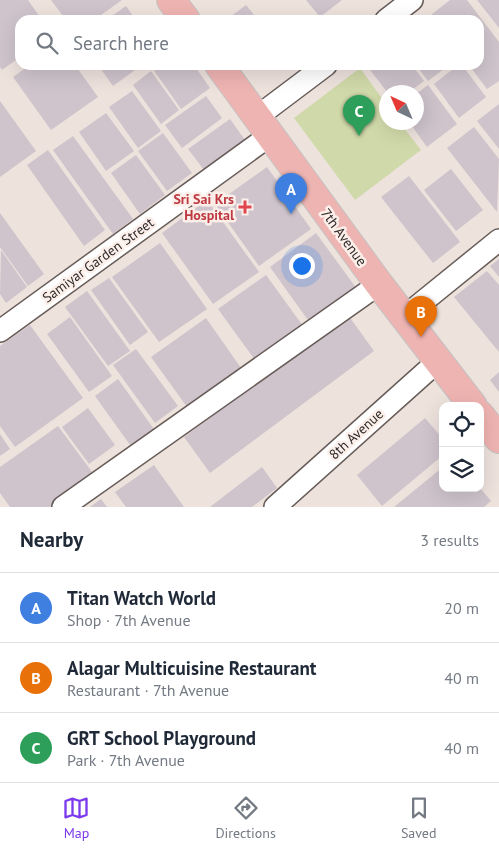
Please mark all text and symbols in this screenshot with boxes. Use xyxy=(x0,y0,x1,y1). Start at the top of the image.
search box xyxy=(15,15,484,70)
icon: search xyxy=(33,29,61,57)
text: Search here xyxy=(73,31,169,55)
north arrow xyxy=(379,85,424,130)
pin: C xyxy=(343,95,375,136)
pin: A xyxy=(275,173,307,214)
place label: Sri Sai Krs Hospital xyxy=(173,190,235,224)
marker: Sri Sai Krs Hospital xyxy=(238,200,252,214)
street label: 7th Avenue xyxy=(317,205,371,269)
street label: Samiyar Garden Street xyxy=(39,213,158,307)
your location xyxy=(289,253,315,279)
pin: B xyxy=(405,296,437,337)
map controls xyxy=(439,402,484,492)
button: locate xyxy=(439,402,484,447)
street label: 8th Avenue xyxy=(325,405,387,463)
button: layers xyxy=(439,447,484,492)
text: Nearby xyxy=(20,526,83,553)
text: 3 results xyxy=(420,530,479,550)
text: Titan Watch World xyxy=(67,586,216,610)
text: A xyxy=(31,598,41,618)
text: 20 m xyxy=(444,598,479,618)
text: Shop · 7th Avenue xyxy=(67,610,191,630)
text: Alagar Multicuisine Restaurant xyxy=(67,656,316,680)
text: B xyxy=(31,668,41,688)
text: 40 m xyxy=(444,668,479,688)
text: Restaurant · 7th Avenue xyxy=(67,680,229,700)
text: GRT School Playground xyxy=(67,726,256,750)
text: C xyxy=(32,738,40,758)
text: 40 m xyxy=(444,738,479,758)
text: Park · 7th Avenue xyxy=(67,750,185,770)
tab: Map xyxy=(62,794,90,842)
tab: Directions xyxy=(215,794,276,842)
tab: Saved xyxy=(401,794,437,842)

